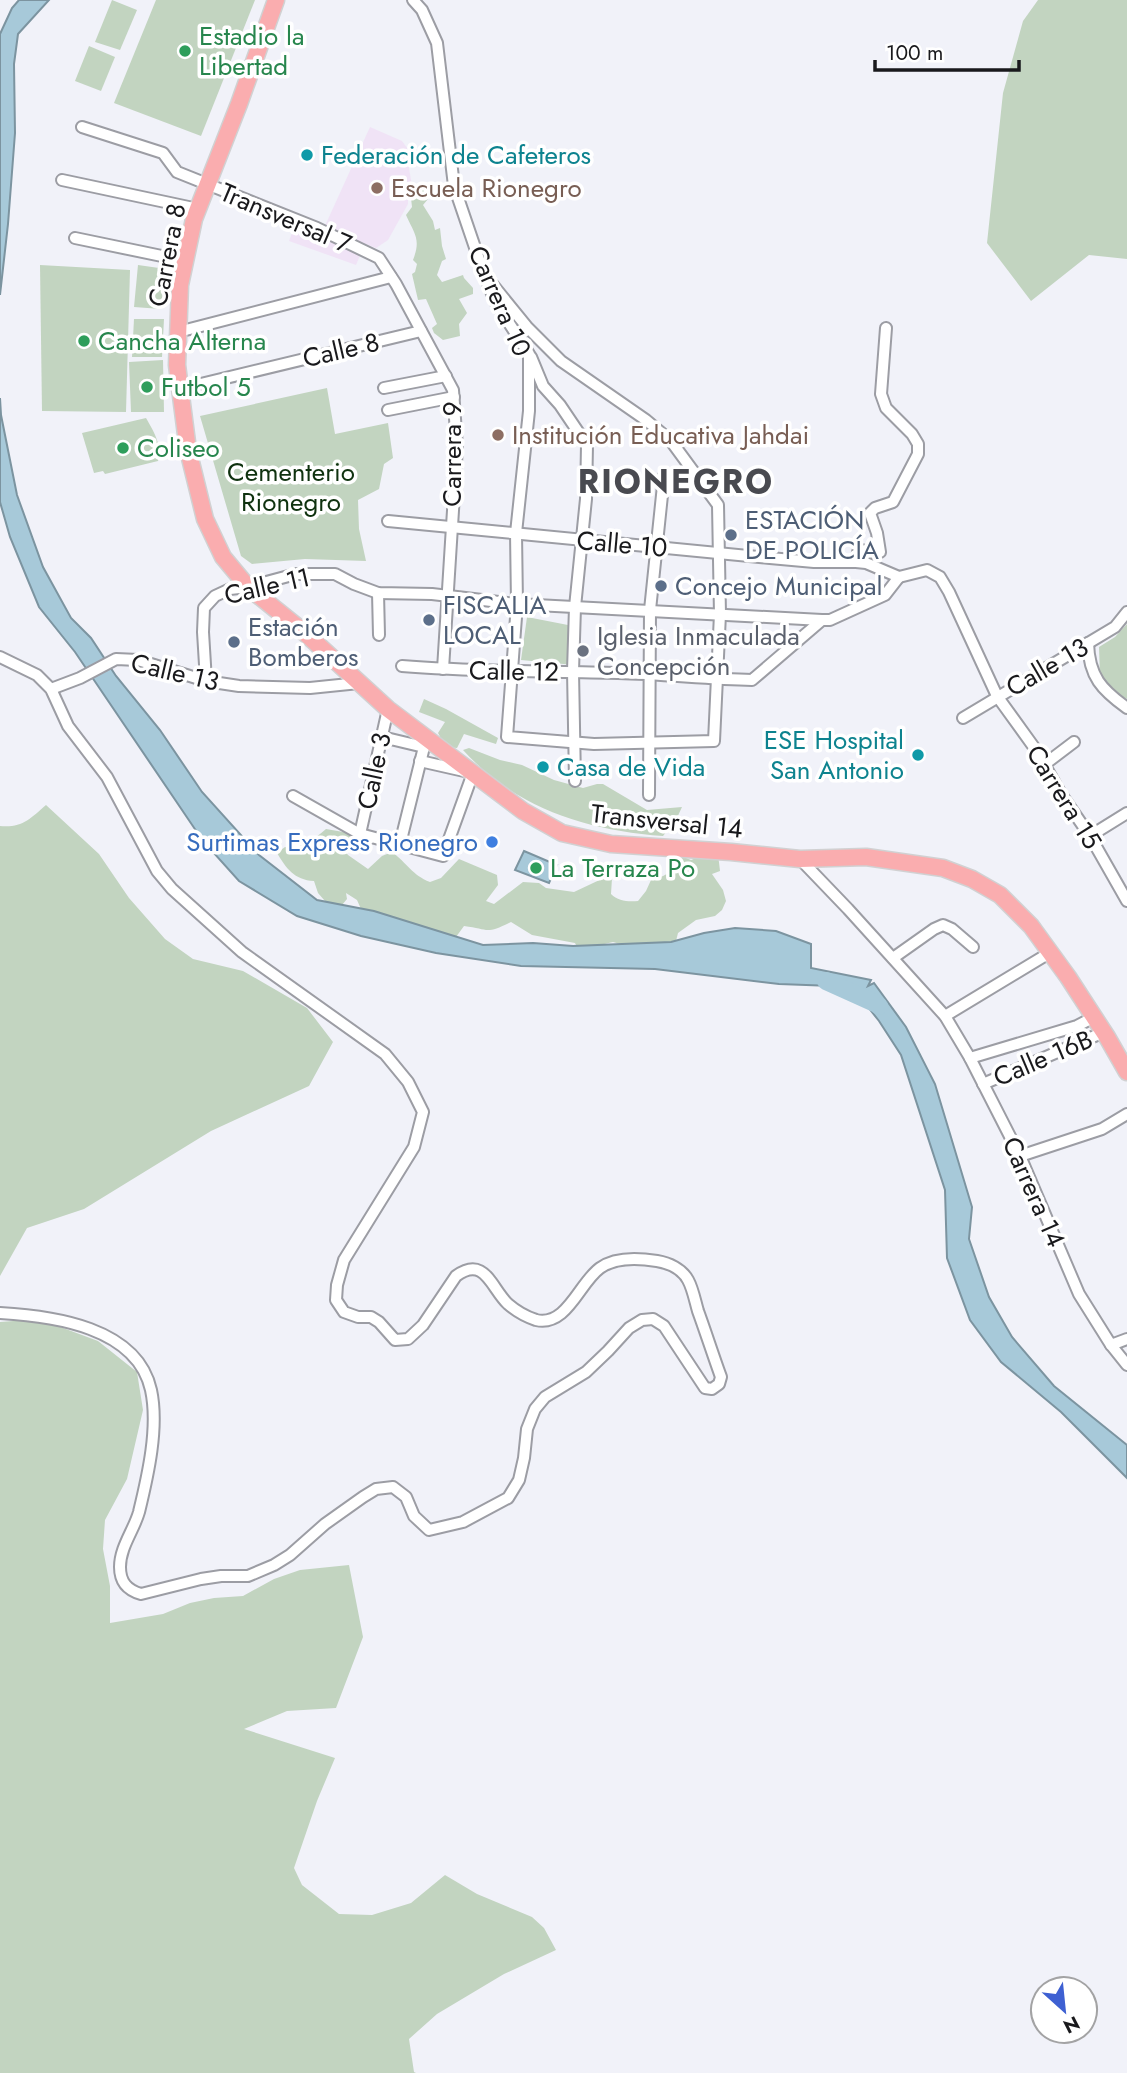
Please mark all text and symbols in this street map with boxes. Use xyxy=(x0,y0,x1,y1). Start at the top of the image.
place label: Estadio la Libertad xyxy=(199,17,305,85)
scale bar xyxy=(875,28,1018,72)
text: 100 m xyxy=(886,38,943,68)
marker: Estadio la Libertad xyxy=(177,43,193,59)
place label: Federación de Cafeteros xyxy=(321,136,591,174)
marker: Federación de Cafeteros xyxy=(299,147,315,163)
place label: Escuela Rionegro xyxy=(391,169,582,207)
street label: Transversal 7 xyxy=(215,173,358,263)
marker: Escuela Rionegro xyxy=(369,180,385,196)
street label: Carrera 8 xyxy=(138,200,196,310)
street label: Carrera 10 xyxy=(459,240,541,362)
place label: Cancha Alterna xyxy=(98,322,266,360)
street label: Calle 8 xyxy=(299,323,383,377)
marker: Cancha Alterna xyxy=(76,333,92,349)
place label: Futbol 5 xyxy=(161,368,251,406)
marker: Futbol 5 xyxy=(139,379,155,395)
street label: Carrera 9 xyxy=(433,401,471,507)
place label: Institución Educativa Jahdai xyxy=(512,416,809,454)
marker: Institución Educativa Jahdai xyxy=(490,427,506,443)
place label: Coliseo xyxy=(137,429,220,467)
marker: Coliseo xyxy=(115,440,131,456)
park label: Cementerio Rionegro xyxy=(227,453,355,521)
district label: RIONEGRO xyxy=(578,458,774,505)
place label: ESTACIÓN DE POLICÍA xyxy=(745,501,880,569)
street label: Calle 10 xyxy=(575,521,669,567)
marker: ESTACIÓN DE POLICÍA xyxy=(723,527,739,543)
street label: Calle 11 xyxy=(220,558,314,614)
place label: Concejo Municipal xyxy=(675,567,883,605)
marker: Concejo Municipal xyxy=(653,578,669,594)
place label: FISCALIA LOCAL xyxy=(443,586,547,654)
place label: Estación Bomberos xyxy=(248,608,358,676)
marker: FISCALIA LOCAL xyxy=(421,612,437,628)
place label: Iglesia Inmaculada Concepción xyxy=(597,617,800,685)
street label: Calle 13 xyxy=(999,628,1095,706)
marker: Estación Bomberos xyxy=(226,634,242,650)
street label: Calle 13 xyxy=(127,643,223,701)
marker: Iglesia Inmaculada Concepción xyxy=(575,643,591,659)
street label: Calle 12 xyxy=(469,651,559,691)
place label: ESE Hospital San Antonio xyxy=(764,721,904,789)
street label: Calle 3 xyxy=(347,729,401,813)
street label: Carrera 15 xyxy=(1017,737,1111,857)
marker: ESE Hospital San Antonio xyxy=(910,747,926,763)
place label: Casa de Vida xyxy=(557,748,705,786)
marker: Casa de Vida xyxy=(535,759,551,775)
street label: Transversal 14 xyxy=(589,794,745,848)
place label: Surtimas Express Rionegro xyxy=(186,823,478,861)
marker: Surtimas Express Rionegro xyxy=(484,834,500,850)
place label: La Terraza Po xyxy=(550,849,695,887)
marker: La Terraza Po xyxy=(528,860,544,876)
street label: Calle 16B xyxy=(987,1020,1099,1096)
street label: Carrera 14 xyxy=(993,1131,1075,1253)
north arrow xyxy=(1029,1975,1099,2045)
text: N xyxy=(1059,2009,1084,2040)

